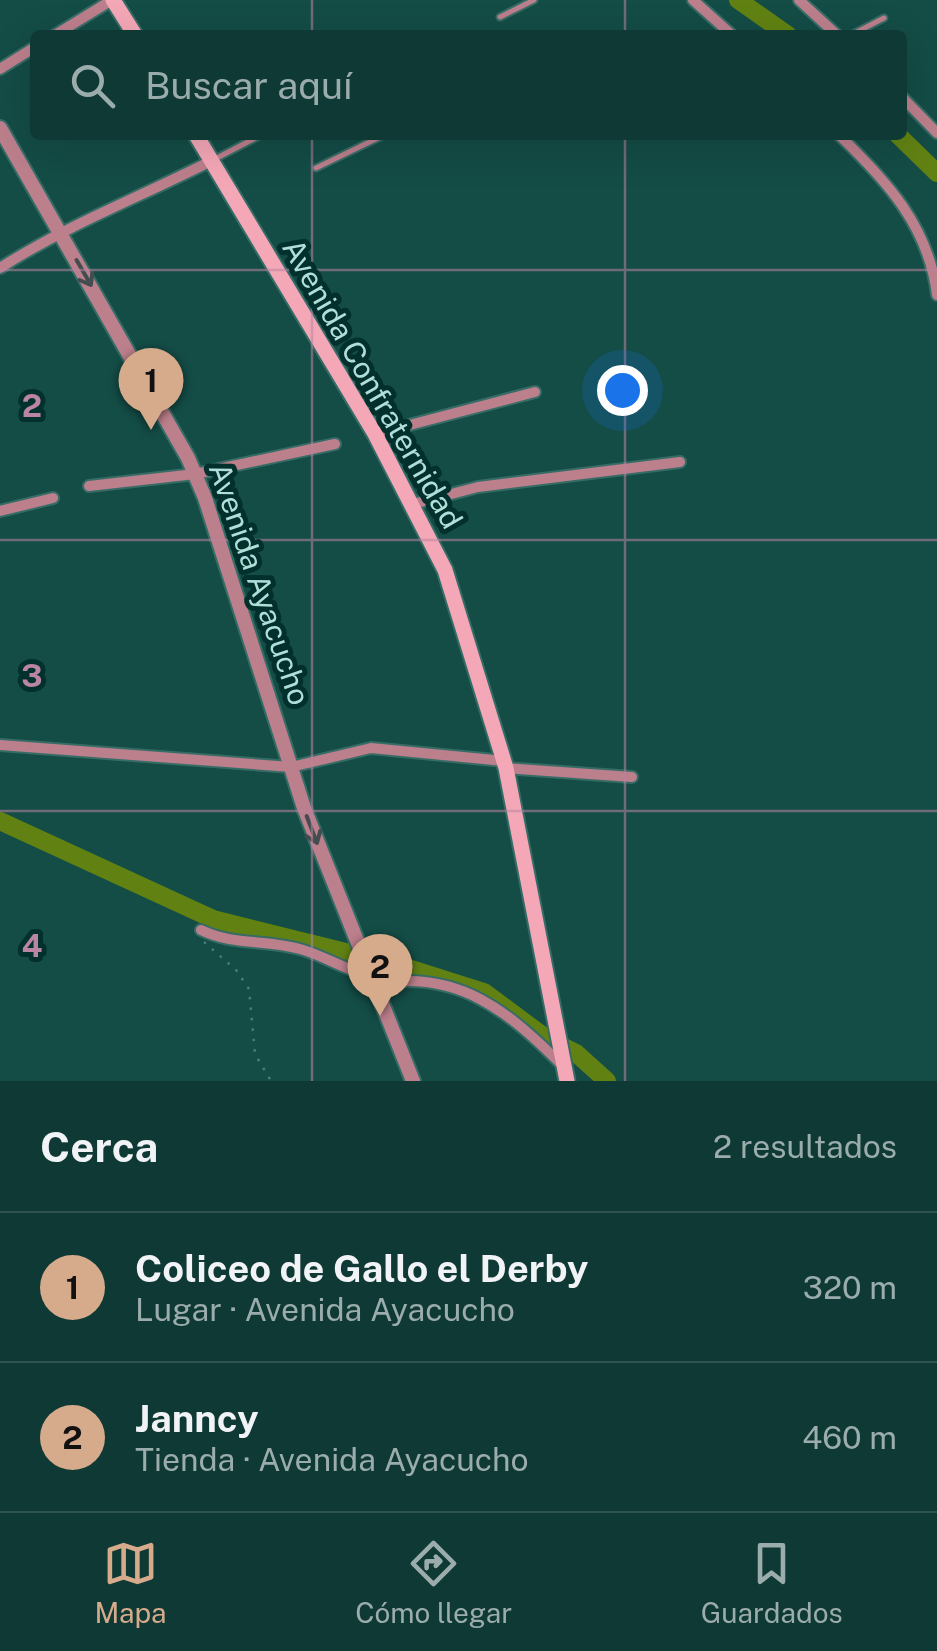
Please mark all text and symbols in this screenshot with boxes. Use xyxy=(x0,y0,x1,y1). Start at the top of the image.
search box xyxy=(30,30,907,140)
icon: search xyxy=(65,58,120,113)
text: Buscar aquí xyxy=(145,63,352,108)
street label: Avenida Confraternidad xyxy=(275,232,471,535)
one-way arrow xyxy=(74,258,94,287)
pin: 1 xyxy=(118,348,184,430)
your location xyxy=(597,365,648,416)
text: 2 xyxy=(22,387,42,424)
street label: Avenida Ayacucho xyxy=(202,458,318,709)
text: 3 xyxy=(21,657,43,694)
one-way arrow xyxy=(305,815,323,845)
text: 4 xyxy=(22,927,43,964)
pin: 2 xyxy=(348,934,412,1016)
text: Cerca xyxy=(40,1122,158,1171)
text: 2 resultados xyxy=(713,1128,897,1165)
text: Coliceo de Gallo el Derby xyxy=(135,1246,589,1291)
text: 1 xyxy=(66,1269,79,1306)
text: 320 m xyxy=(803,1269,897,1306)
text: Lugar · Avenida Ayacucho xyxy=(135,1291,515,1328)
text: Janncy xyxy=(135,1396,259,1441)
text: 2 xyxy=(62,1419,83,1456)
text: 460 m xyxy=(802,1419,897,1456)
text: Tienda · Avenida Ayacucho xyxy=(135,1441,529,1478)
tab: Mapa xyxy=(94,1536,167,1629)
tab: Cómo llegar xyxy=(355,1536,512,1629)
tab: Guardados xyxy=(701,1536,843,1629)

